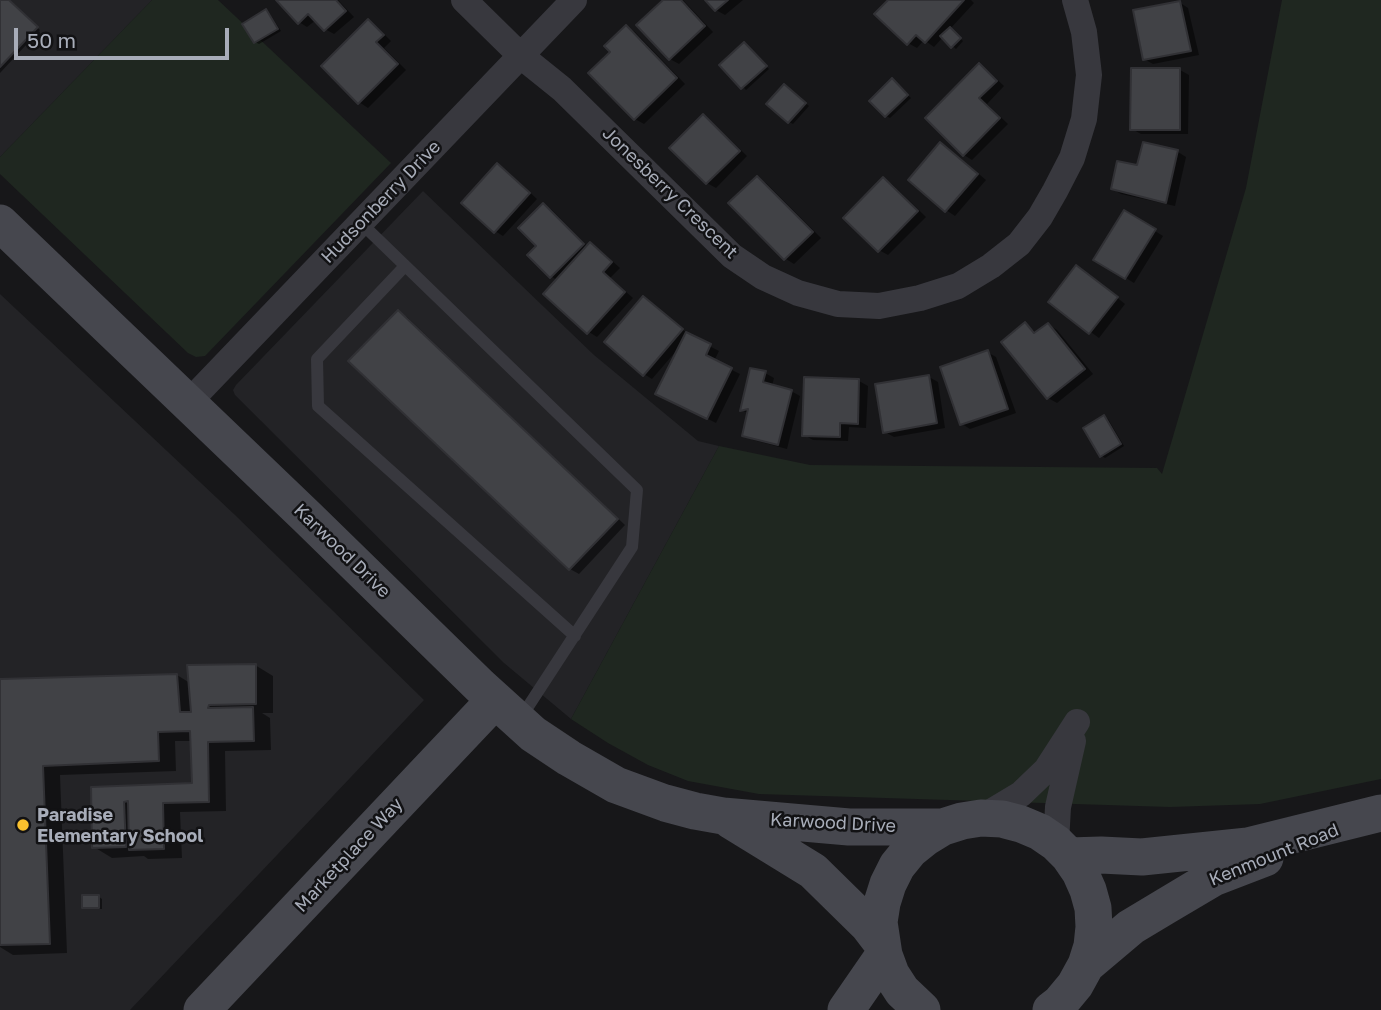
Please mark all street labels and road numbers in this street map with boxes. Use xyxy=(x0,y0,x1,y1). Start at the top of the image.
street label: Jonesberry Crescent xyxy=(598,123,742,263)
street label: Hudsonberry Drive xyxy=(317,136,445,268)
street label: Karwood Drive xyxy=(289,499,395,603)
street label: Marketplace Way xyxy=(291,793,407,917)
street label: Karwood Drive xyxy=(770,809,896,837)
street label: Kenmount Road xyxy=(1206,819,1342,891)

